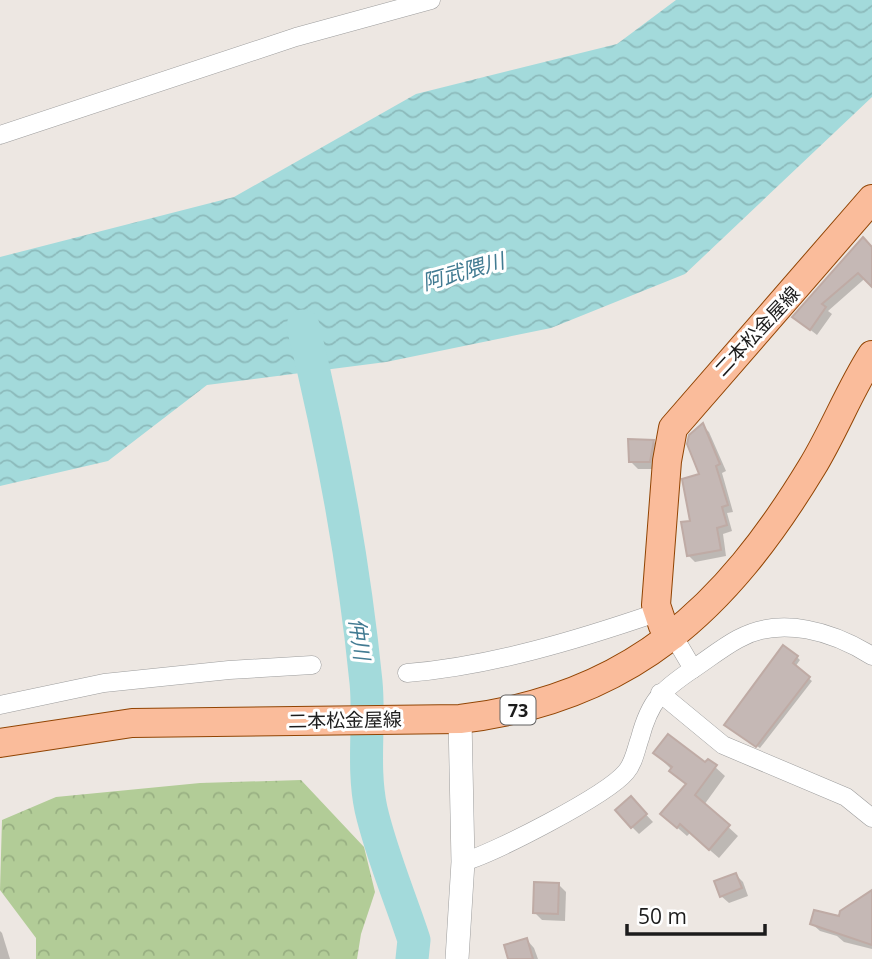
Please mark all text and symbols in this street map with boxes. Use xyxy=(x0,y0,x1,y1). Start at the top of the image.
water label: 阿武隈川 xyxy=(419,245,509,296)
street label: 二本松金屋線 xyxy=(709,280,805,382)
water label: 仲川 xyxy=(343,616,377,664)
road number: 73 xyxy=(500,696,536,724)
street label: 二本松金屋線 xyxy=(288,706,402,734)
scale bar xyxy=(627,892,765,936)
text: 50 m xyxy=(638,902,687,930)

